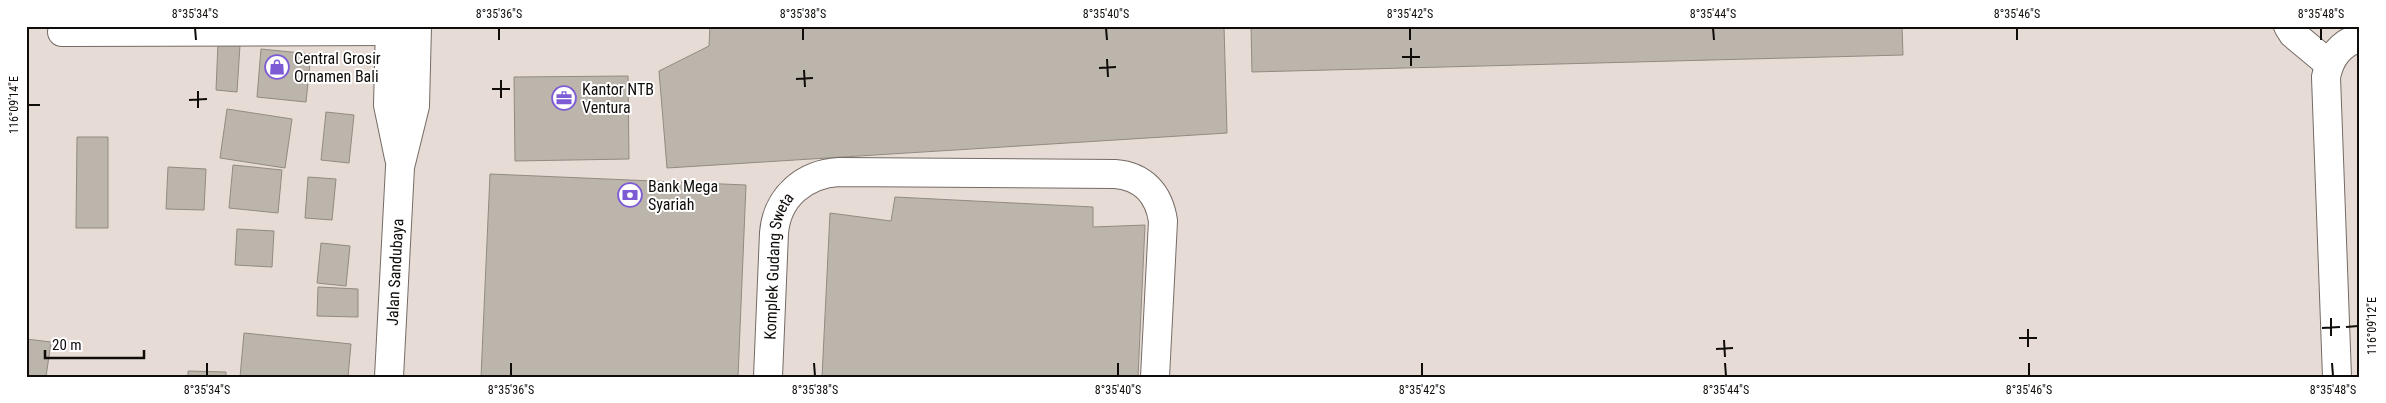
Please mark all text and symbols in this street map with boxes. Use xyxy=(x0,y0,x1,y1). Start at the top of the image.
text: 8°35'34"S xyxy=(172,7,218,21)
text: 8°35'36"S xyxy=(476,7,522,21)
text: 8°35'38"S xyxy=(780,7,826,21)
text: 8°35'40"S xyxy=(1083,7,1129,21)
text: 8°35'42"S xyxy=(1387,7,1433,21)
text: 8°35'44"S xyxy=(1690,7,1736,21)
text: 8°35'46"S xyxy=(1994,7,2040,21)
text: 8°35'48"S xyxy=(2298,7,2344,21)
place label: Central Grosir Ornamen Bali xyxy=(294,49,381,86)
shop icon: Central Grosir Ornamen Bali xyxy=(264,54,290,80)
text: 116°09'14"E xyxy=(7,76,21,134)
place label: Kantor NTB Ventura xyxy=(582,80,654,117)
office icon: Kantor NTB Ventura xyxy=(551,85,577,111)
place label: Bank Mega Syariah xyxy=(648,177,718,214)
bank icon: Bank Mega Syariah xyxy=(617,182,643,208)
street label: Komplek Gudang Sweta xyxy=(761,189,798,340)
street label: Jalan Sandubaya xyxy=(383,218,407,326)
text: 116°09'12"E xyxy=(2365,297,2379,355)
scale bar xyxy=(45,328,144,360)
text: 20 m xyxy=(52,336,82,354)
text: 8°35'34"S xyxy=(184,383,230,397)
text: 8°35'36"S xyxy=(488,383,534,397)
text: 8°35'38"S xyxy=(792,383,838,397)
text: 8°35'40"S xyxy=(1095,383,1141,397)
text: 8°35'42"S xyxy=(1399,383,1445,397)
text: 8°35'44"S xyxy=(1703,383,1749,397)
text: 8°35'46"S xyxy=(2006,383,2052,397)
text: 8°35'48"S xyxy=(2310,383,2356,397)

